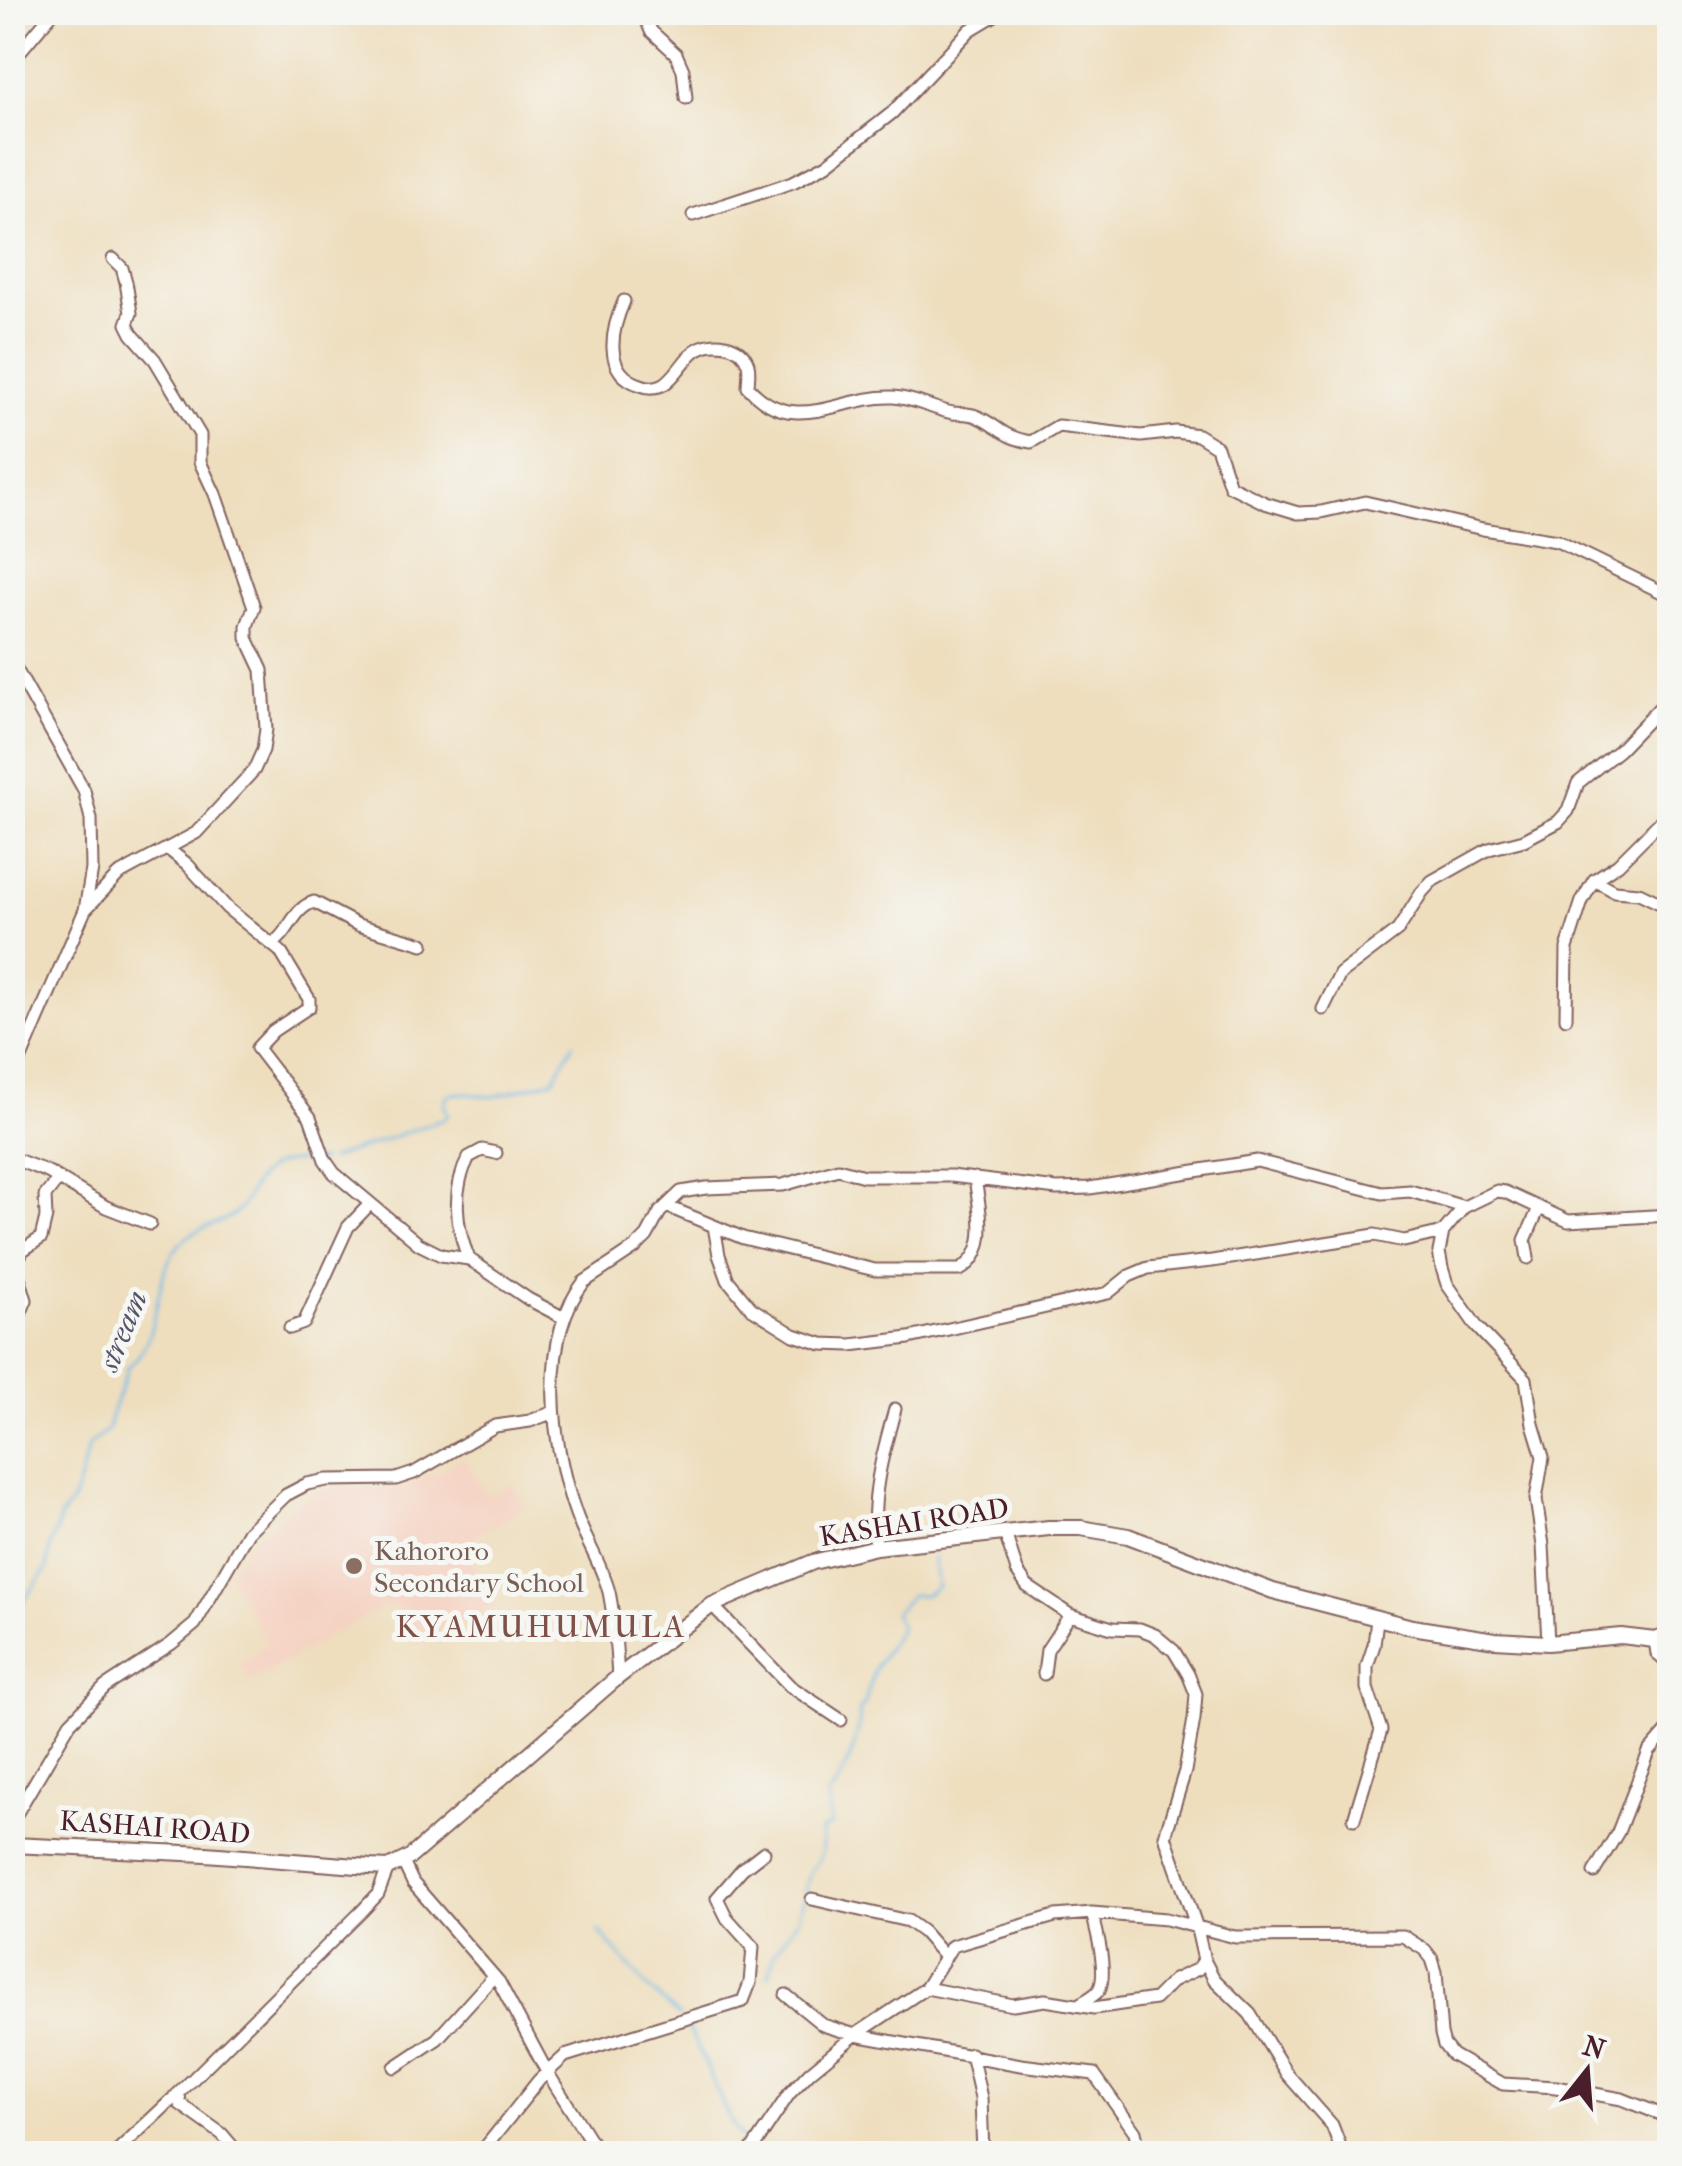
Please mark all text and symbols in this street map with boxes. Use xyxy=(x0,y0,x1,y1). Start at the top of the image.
water label: stream xyxy=(91,1286,155,1377)
street label: KASHAI ROAD xyxy=(817,1491,1011,1553)
place label: Kahororo Secondary School xyxy=(374,1534,584,1599)
marker: Kahororo Secondary School xyxy=(343,1555,365,1577)
district label: KYAMUHUMULA xyxy=(396,1608,686,1645)
street label: KASHAI ROAD xyxy=(59,1804,251,1850)
north arrow xyxy=(1537,2021,1637,2121)
text: N xyxy=(1579,2029,1610,2067)

